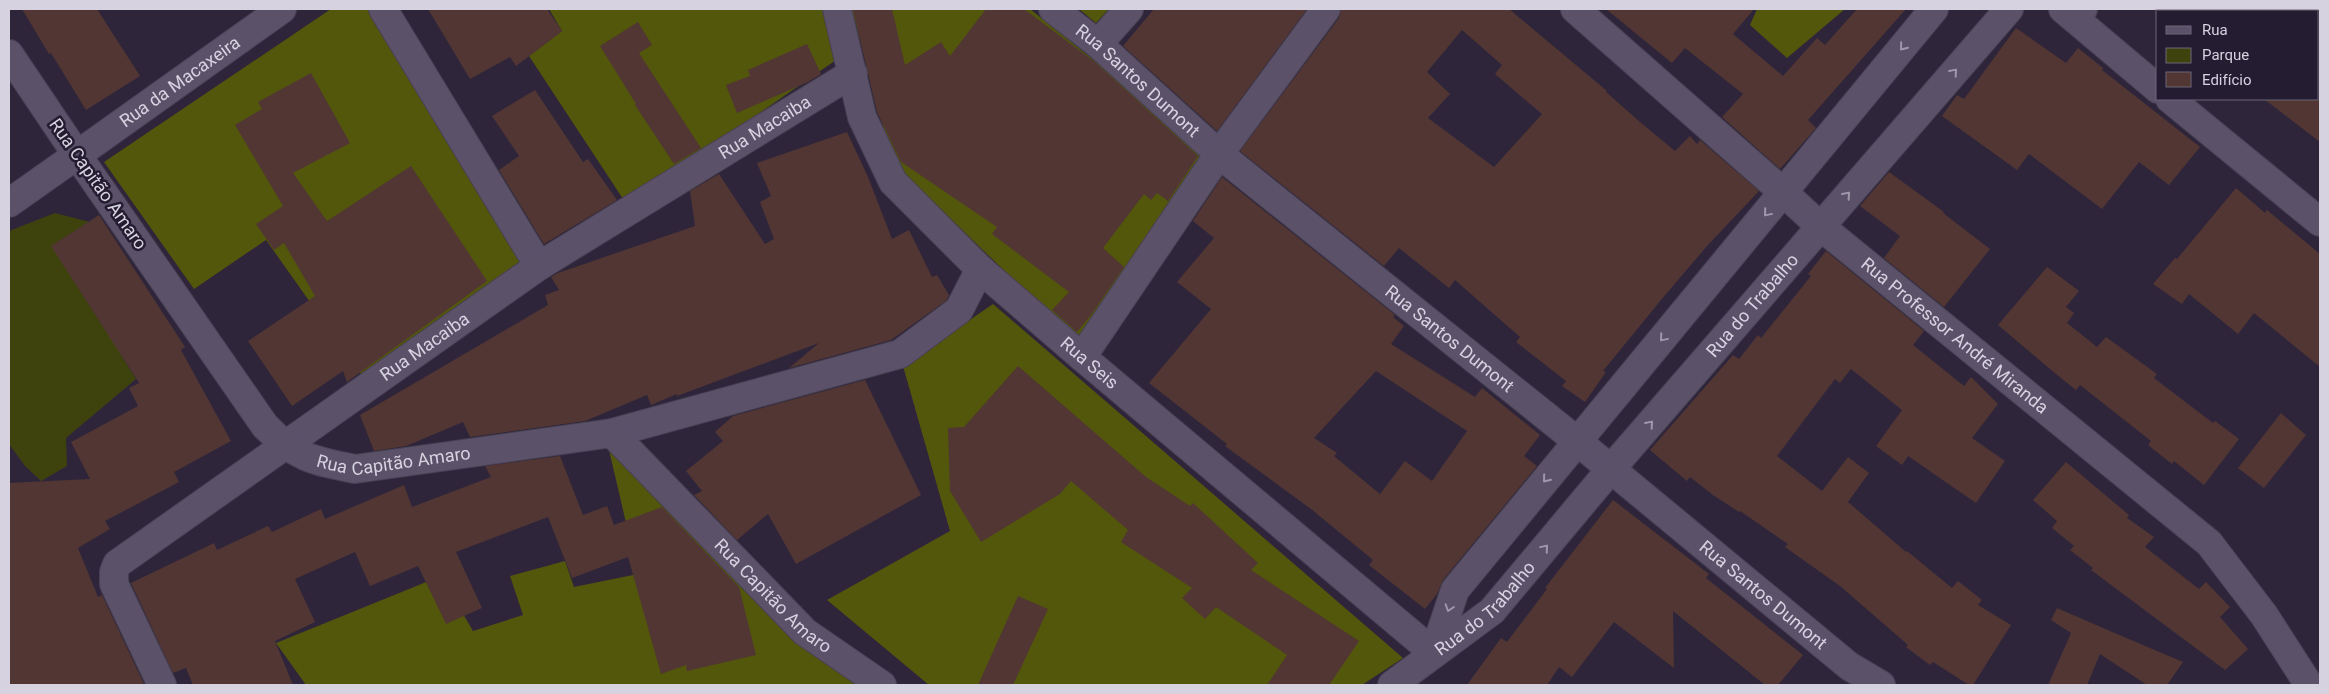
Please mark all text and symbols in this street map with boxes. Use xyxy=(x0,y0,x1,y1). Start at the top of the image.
legend xyxy=(2156,10,2319,100)
street label: Rua Santos Dumont xyxy=(1072,20,1204,141)
text: Rua xyxy=(2202,21,2228,39)
street label: Rua da Macaxeira xyxy=(115,31,244,131)
one-way arrow xyxy=(1900,41,1909,50)
text: Parque xyxy=(2202,46,2249,64)
one-way arrow xyxy=(1948,69,1957,78)
text: Edifício xyxy=(2202,71,2251,89)
street label: Rua Macaiba xyxy=(715,91,814,163)
street label: Rua Capitão Amaro xyxy=(45,114,152,253)
one-way arrow xyxy=(1842,191,1851,200)
one-way arrow xyxy=(1765,207,1773,216)
street label: Rua do Trabalho xyxy=(1702,249,1803,361)
street label: Rua Professor André Miranda xyxy=(1857,253,2053,418)
street label: Rua Santos Dumont xyxy=(1381,280,1519,396)
street label: Rua Macaiba xyxy=(376,308,473,385)
street label: Rua Seis xyxy=(1056,332,1123,393)
one-way arrow xyxy=(1661,332,1669,341)
one-way arrow xyxy=(1644,421,1653,430)
street label: Rua Capitão Amaro xyxy=(314,442,472,479)
one-way arrow xyxy=(1544,473,1552,482)
street label: Rua Capitão Amaro xyxy=(710,534,836,657)
street label: Rua Santos Dumont xyxy=(1695,536,1832,654)
one-way arrow xyxy=(1539,545,1548,554)
street label: Rua do Trabalho xyxy=(1430,557,1539,660)
one-way arrow xyxy=(1445,603,1455,611)

